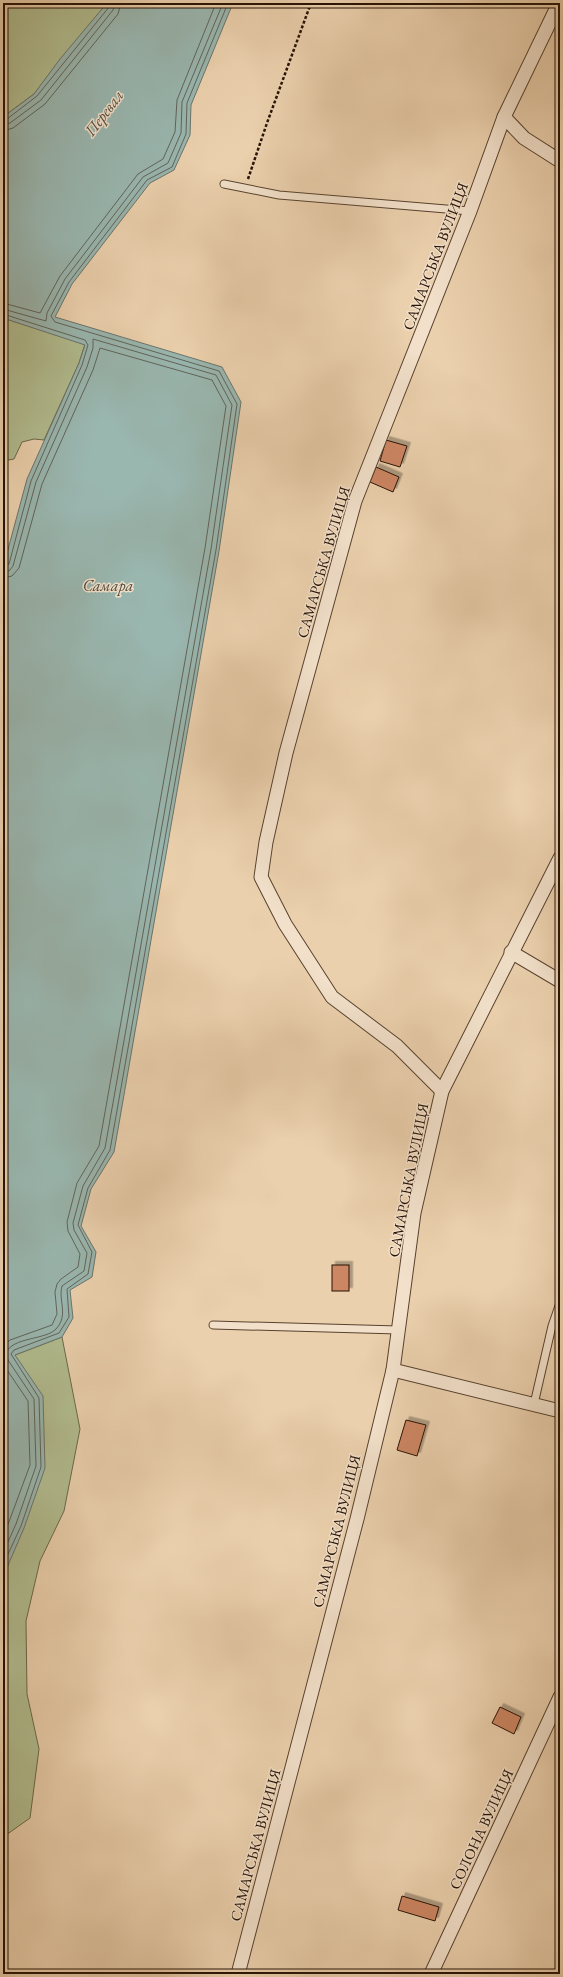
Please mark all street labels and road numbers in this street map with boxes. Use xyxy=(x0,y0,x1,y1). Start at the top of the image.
street label: САМАРСЬКА ВУЛИЦЯ xyxy=(398,179,472,333)
street label: САМАРСЬКА ВУЛИЦЯ xyxy=(292,484,354,640)
street label: САМАРСЬКА ВУЛИЦЯ xyxy=(384,1101,432,1259)
street label: САМАРСЬКА ВУЛИЦЯ xyxy=(308,1453,364,1609)
street label: СОЛОНА ВУЛИЦЯ xyxy=(445,1766,517,1892)
street label: САМАРСЬКА ВУЛИЦЯ xyxy=(226,1767,284,1923)

